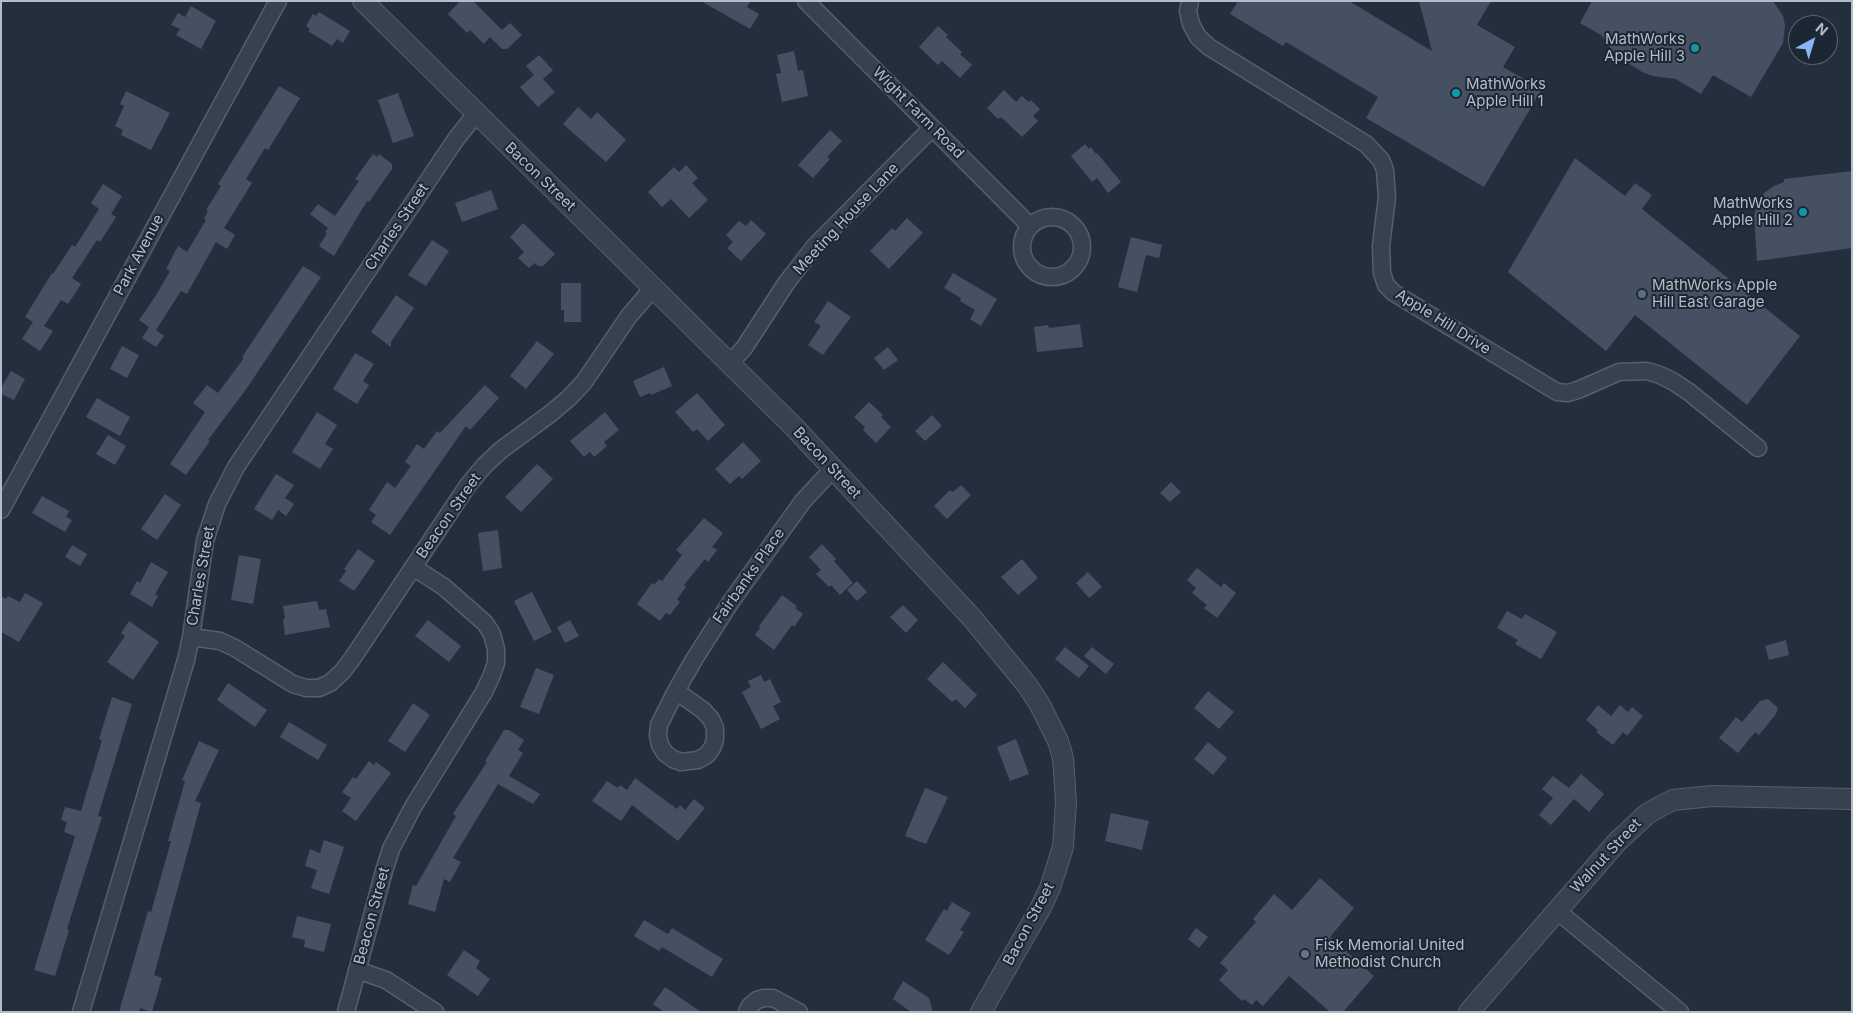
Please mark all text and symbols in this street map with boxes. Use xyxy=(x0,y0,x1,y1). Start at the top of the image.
north arrow xyxy=(1788,15,1838,65)
text: N xyxy=(1813,19,1832,39)
place label: MathWorks Apple Hill 3 xyxy=(1604,30,1685,65)
marker: MathWorks Apple Hill 3 xyxy=(1689,42,1701,54)
street label: Wight Farm Road xyxy=(869,64,967,162)
place label: MathWorks Apple Hill 1 xyxy=(1466,75,1546,110)
marker: MathWorks Apple Hill 1 xyxy=(1450,87,1462,99)
street label: Bacon Street xyxy=(501,139,579,215)
street label: Meeting House Lane xyxy=(790,159,902,279)
street label: Charles Street xyxy=(361,180,433,274)
place label: MathWorks Apple Hill 2 xyxy=(1712,194,1793,229)
marker: MathWorks Apple Hill 2 xyxy=(1797,206,1809,218)
street label: Park Avenue xyxy=(110,211,168,299)
place label: MathWorks Apple Hill East Garage xyxy=(1652,276,1777,311)
street label: Apple Hill Drive xyxy=(1392,286,1494,358)
marker: MathWorks Apple Hill East Garage xyxy=(1636,288,1648,300)
street label: Bacon Street xyxy=(789,424,865,502)
street label: Beacon Street xyxy=(413,470,485,562)
street label: Charles Street xyxy=(183,525,219,627)
street label: Fairbanks Place xyxy=(709,525,789,627)
street label: Walnut Street xyxy=(1567,815,1645,897)
street label: Beacon Street xyxy=(350,865,394,967)
street label: Bacon Street xyxy=(1000,880,1058,968)
place label: Fisk Memorial United Methodist Church xyxy=(1315,936,1464,971)
marker: Fisk Memorial United Methodist Church xyxy=(1299,948,1311,960)

